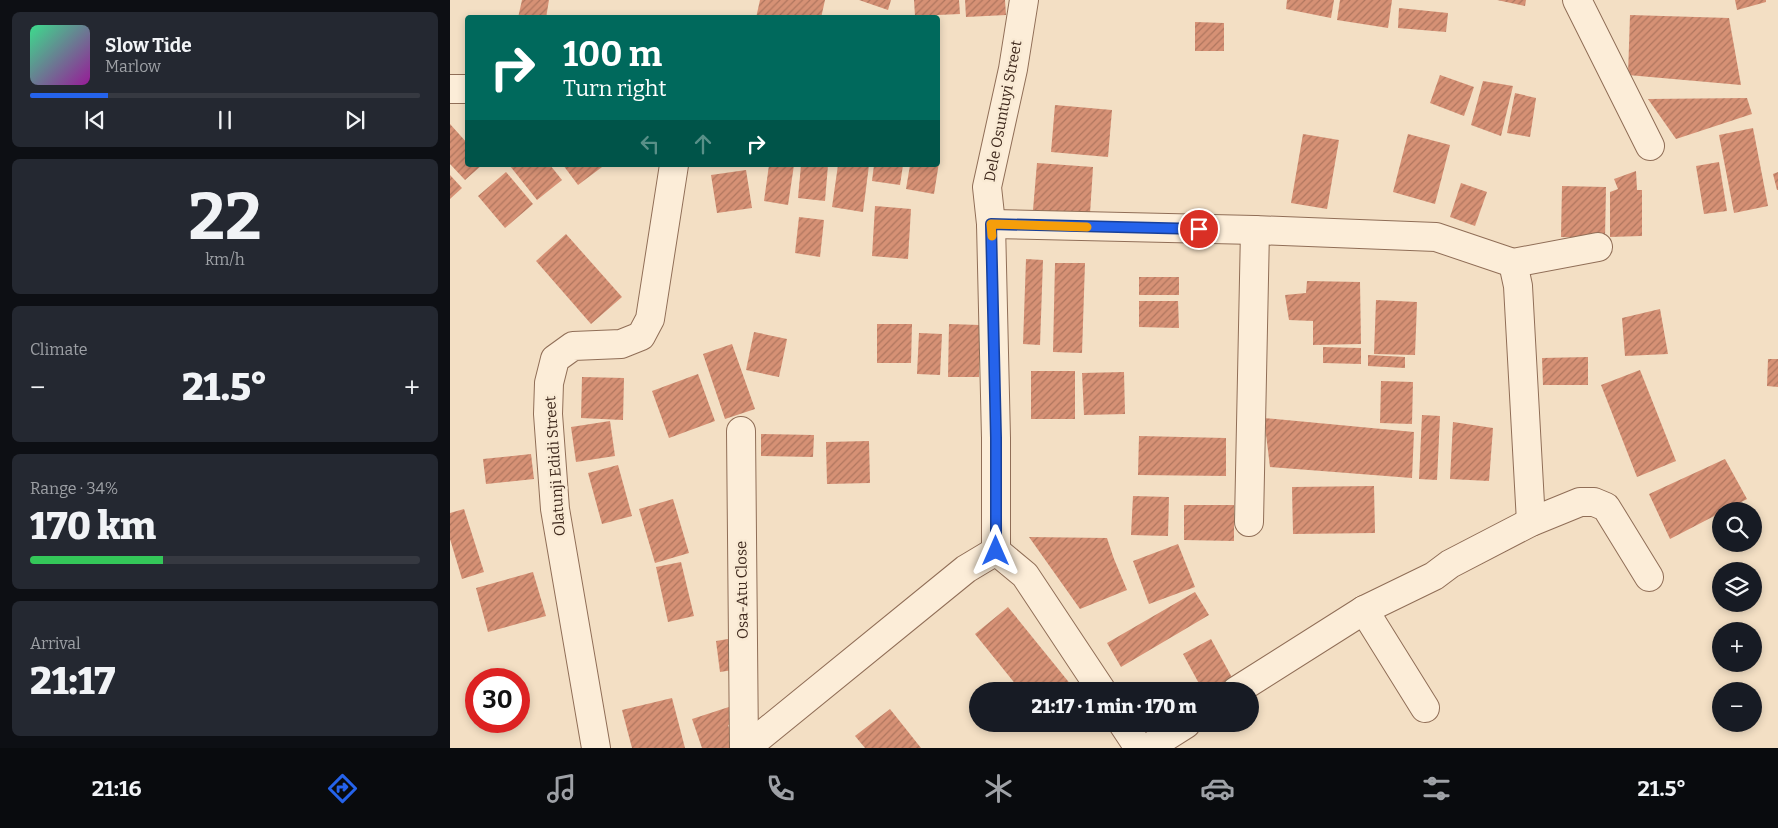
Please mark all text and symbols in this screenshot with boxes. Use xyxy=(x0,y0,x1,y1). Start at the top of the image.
text: 100 m xyxy=(563,33,662,75)
text: Slow Tide xyxy=(105,34,192,57)
icon: right xyxy=(480,35,545,100)
street label: Dele Osuntuyi Street xyxy=(980,38,1026,183)
text: Marlow xyxy=(105,57,161,76)
text: Turn right xyxy=(563,75,666,102)
icon: previous xyxy=(81,106,109,134)
icon: pause xyxy=(211,106,239,134)
icon: next xyxy=(341,106,369,134)
icon: left xyxy=(636,130,664,158)
icon: ahead xyxy=(689,130,717,158)
icon: right xyxy=(742,130,770,158)
text: 22 xyxy=(188,178,262,256)
pin xyxy=(1178,208,1220,250)
icon: arrive xyxy=(1185,215,1213,243)
text: km/h xyxy=(205,250,245,269)
text: Climate xyxy=(30,340,88,359)
text: 21.5° xyxy=(182,364,268,410)
text: − xyxy=(30,371,45,404)
text: + xyxy=(404,371,420,404)
street label: Olatunji Edidi Street xyxy=(541,395,569,537)
text: Range · 34% xyxy=(30,479,118,498)
map controls xyxy=(1712,502,1762,732)
button: search xyxy=(1712,502,1762,552)
text: 170 km xyxy=(30,503,156,549)
position arrow xyxy=(969,524,1021,576)
street label: Osa-Atu Close xyxy=(732,541,752,639)
button: layers xyxy=(1712,562,1762,612)
button: + xyxy=(1712,622,1762,672)
text: Arrival xyxy=(30,634,81,653)
text: 21:17 xyxy=(30,658,115,704)
speed limit sign: 30 xyxy=(465,668,530,733)
button: − xyxy=(1712,682,1762,732)
text: 21:17 · 1 min · 170 m xyxy=(1031,695,1197,718)
icon: directions xyxy=(325,771,360,806)
icon: music xyxy=(544,771,579,806)
icon: phone xyxy=(763,771,798,806)
icon: climate xyxy=(981,771,1016,806)
icon: car xyxy=(1200,771,1235,806)
icon: filters xyxy=(1419,771,1454,806)
text: 21:16 xyxy=(92,775,141,802)
text: 21.5° xyxy=(1637,775,1686,802)

